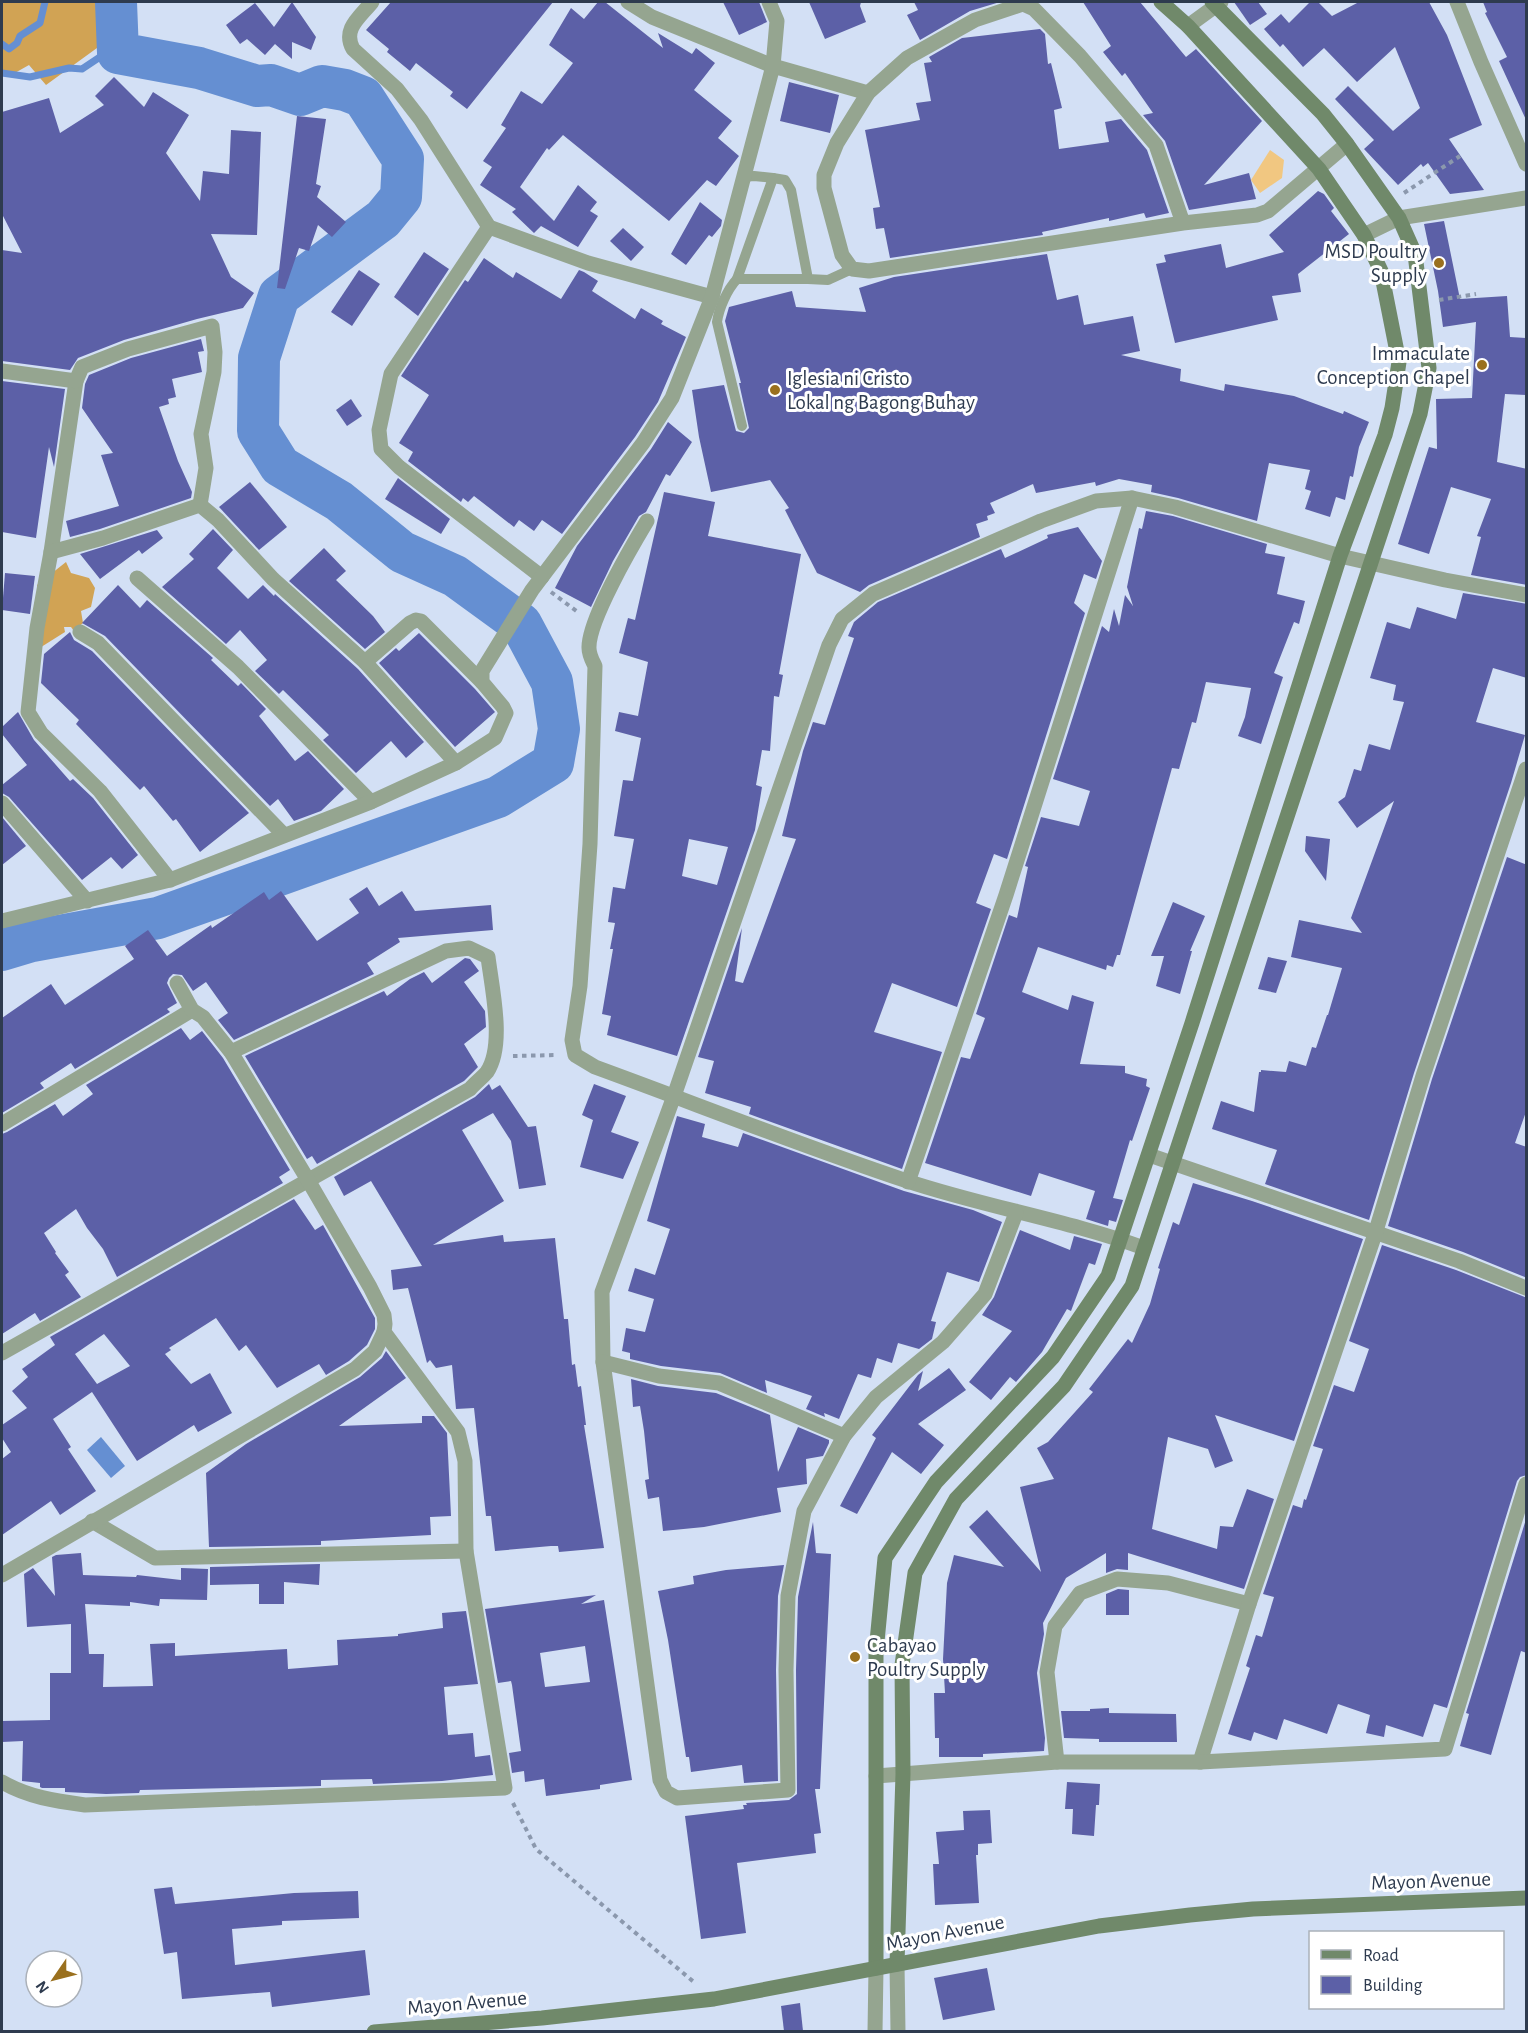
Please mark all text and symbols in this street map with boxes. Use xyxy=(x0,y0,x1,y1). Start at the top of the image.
place label: MSD Poultry Supply xyxy=(1325,241,1427,286)
marker: MSD Poultry Supply xyxy=(1432,256,1446,270)
place label: Immaculate Conception Chapel xyxy=(1317,343,1470,388)
marker: Immaculate Conception Chapel xyxy=(1475,358,1489,372)
place label: Iglesia ni Cristo Lokal ng Bagong Buhay xyxy=(787,368,975,413)
marker: Iglesia ni Cristo Lokal ng Bagong Buhay xyxy=(768,383,782,397)
place label: Cabayao Poultry Supply xyxy=(867,1635,986,1680)
marker: Cabayao Poultry Supply xyxy=(848,1650,862,1664)
street label: Mayon Avenue xyxy=(1371,1868,1491,1894)
street label: Mayon Avenue xyxy=(884,1911,1006,1955)
legend xyxy=(1309,1931,1504,2009)
text: Road xyxy=(1363,1947,1399,1965)
north arrow xyxy=(24,1949,84,2009)
text: Building xyxy=(1363,1977,1423,1995)
text: N xyxy=(33,1978,52,1996)
street label: Mayon Avenue xyxy=(406,1987,528,2019)

